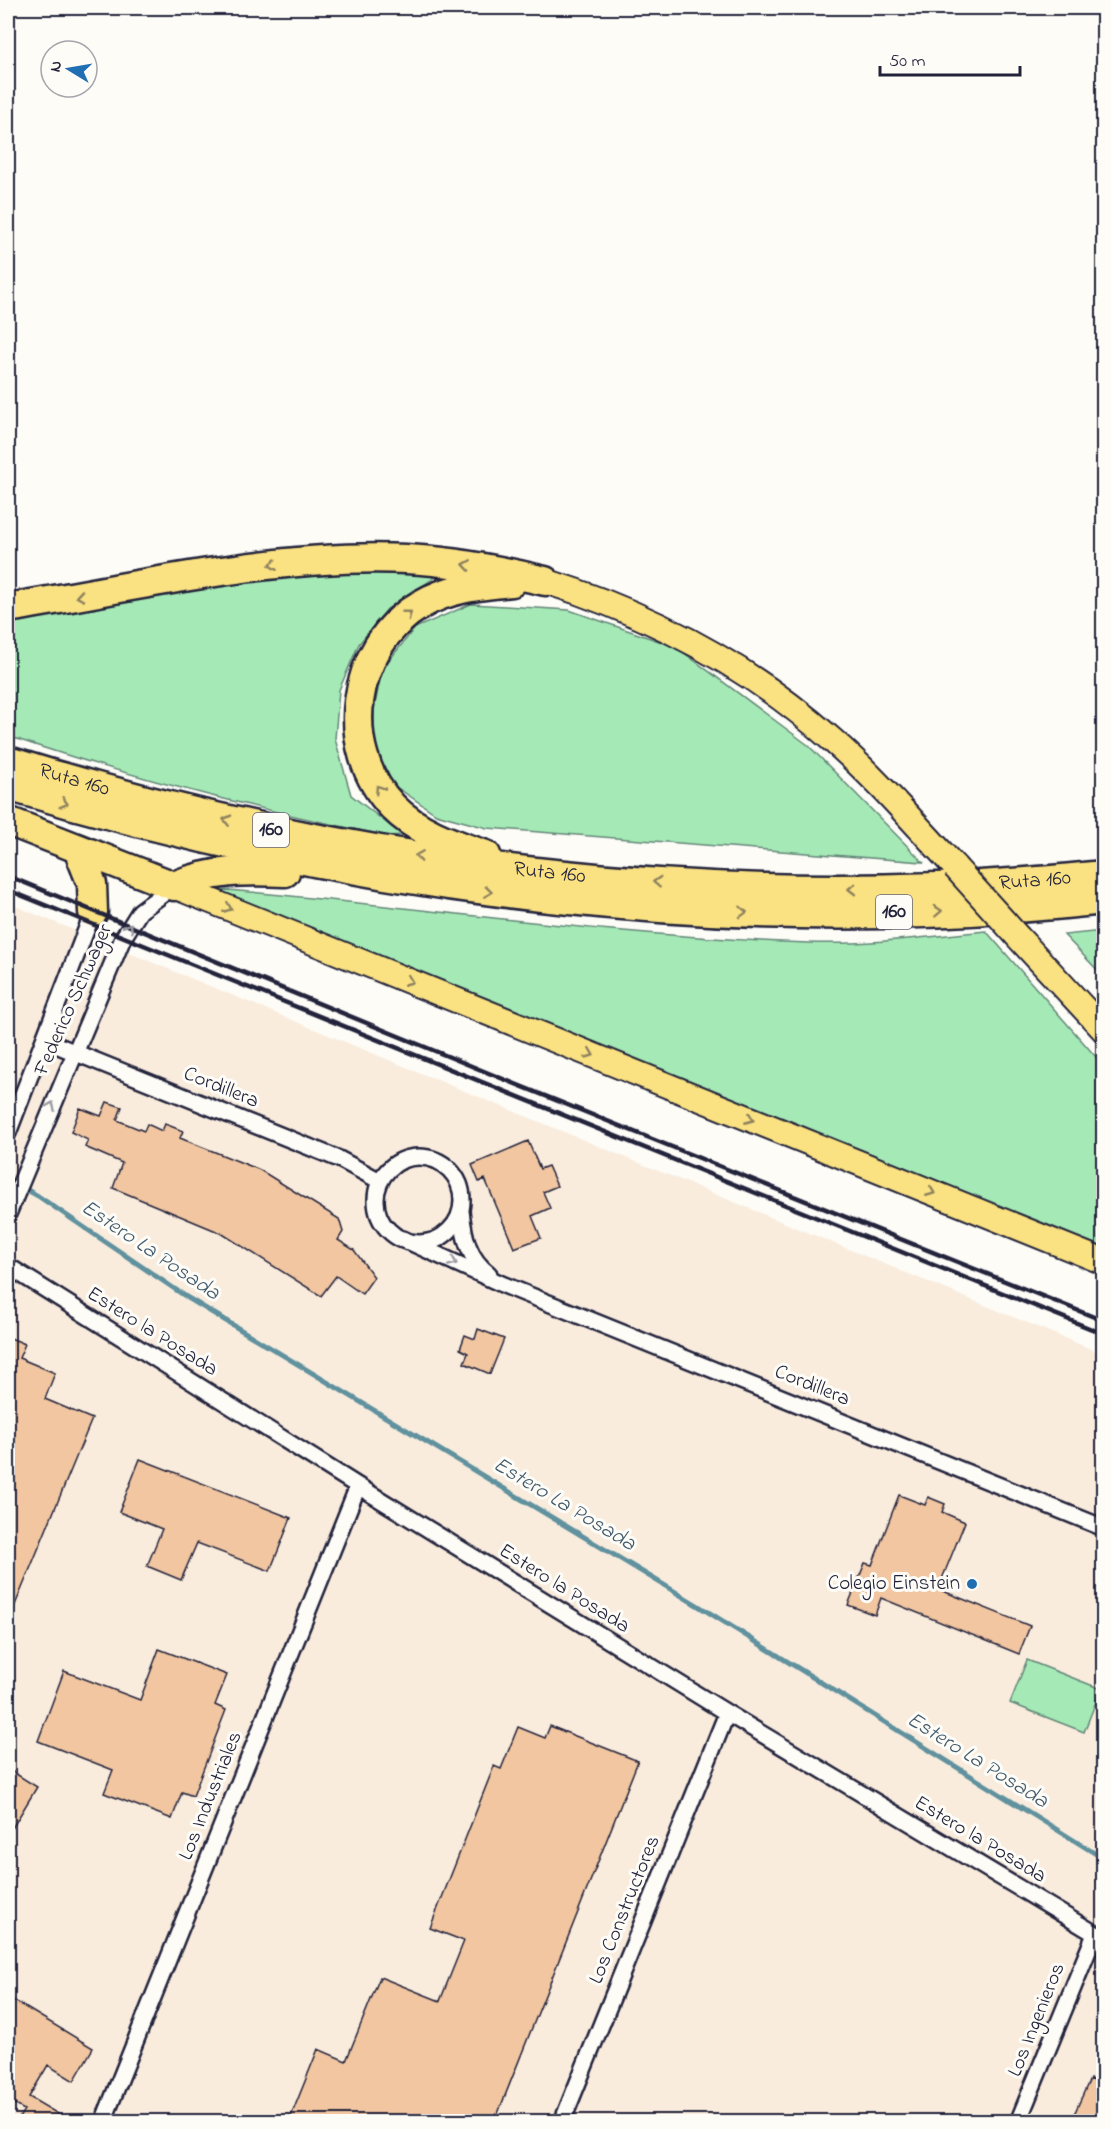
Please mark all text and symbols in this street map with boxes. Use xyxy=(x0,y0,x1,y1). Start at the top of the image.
north arrow xyxy=(39,39,99,99)
scale bar xyxy=(880,39,1020,77)
text: 50 m xyxy=(889,49,926,75)
text: N xyxy=(43,59,69,74)
one-way arrow xyxy=(268,558,277,570)
one-way arrow xyxy=(463,559,473,572)
one-way arrow xyxy=(76,589,85,601)
one-way arrow xyxy=(401,610,412,621)
street label: Ruta 160 xyxy=(35,756,113,805)
one-way arrow xyxy=(376,784,387,795)
one-way arrow xyxy=(58,796,68,808)
road number: 160 xyxy=(253,813,289,847)
one-way arrow xyxy=(222,814,232,827)
one-way arrow xyxy=(414,851,423,863)
street label: Ruta 160 xyxy=(512,854,587,892)
street label: Ruta 160 xyxy=(998,863,1072,899)
one-way arrow xyxy=(653,876,662,889)
one-way arrow xyxy=(848,883,857,895)
one-way arrow xyxy=(484,885,493,897)
road number: 160 xyxy=(876,895,912,929)
one-way arrow xyxy=(222,901,233,913)
one-way arrow xyxy=(934,904,943,917)
one-way arrow xyxy=(739,905,748,918)
street label: Federico Schwager xyxy=(27,919,123,1082)
one-way arrow xyxy=(122,923,133,934)
one-way arrow xyxy=(402,974,413,986)
one-way arrow xyxy=(584,1047,594,1060)
street label: Cordillera xyxy=(179,1059,263,1117)
one-way arrow xyxy=(44,1101,56,1112)
one-way arrow xyxy=(744,1112,755,1124)
one-way arrow xyxy=(925,1185,936,1197)
water label: Estero La Posada xyxy=(74,1193,227,1310)
one-way arrow xyxy=(447,1255,458,1267)
street label: Estero la Posada xyxy=(81,1280,223,1384)
street label: Cordillera xyxy=(770,1357,854,1415)
water label: Estero La Posada xyxy=(487,1450,642,1561)
street label: Estero la Posada xyxy=(493,1537,635,1641)
place label: Colegio Einstein xyxy=(828,1569,960,1601)
marker: Colegio Einstein xyxy=(965,1577,979,1591)
water label: Estero La Posada xyxy=(900,1705,1055,1818)
street label: Los Industriales xyxy=(171,1727,251,1865)
street label: Estero la Posada xyxy=(908,1789,1052,1891)
street label: Los Constructores xyxy=(582,1831,668,1989)
street label: Los Ingenieros xyxy=(1001,1959,1075,2082)

